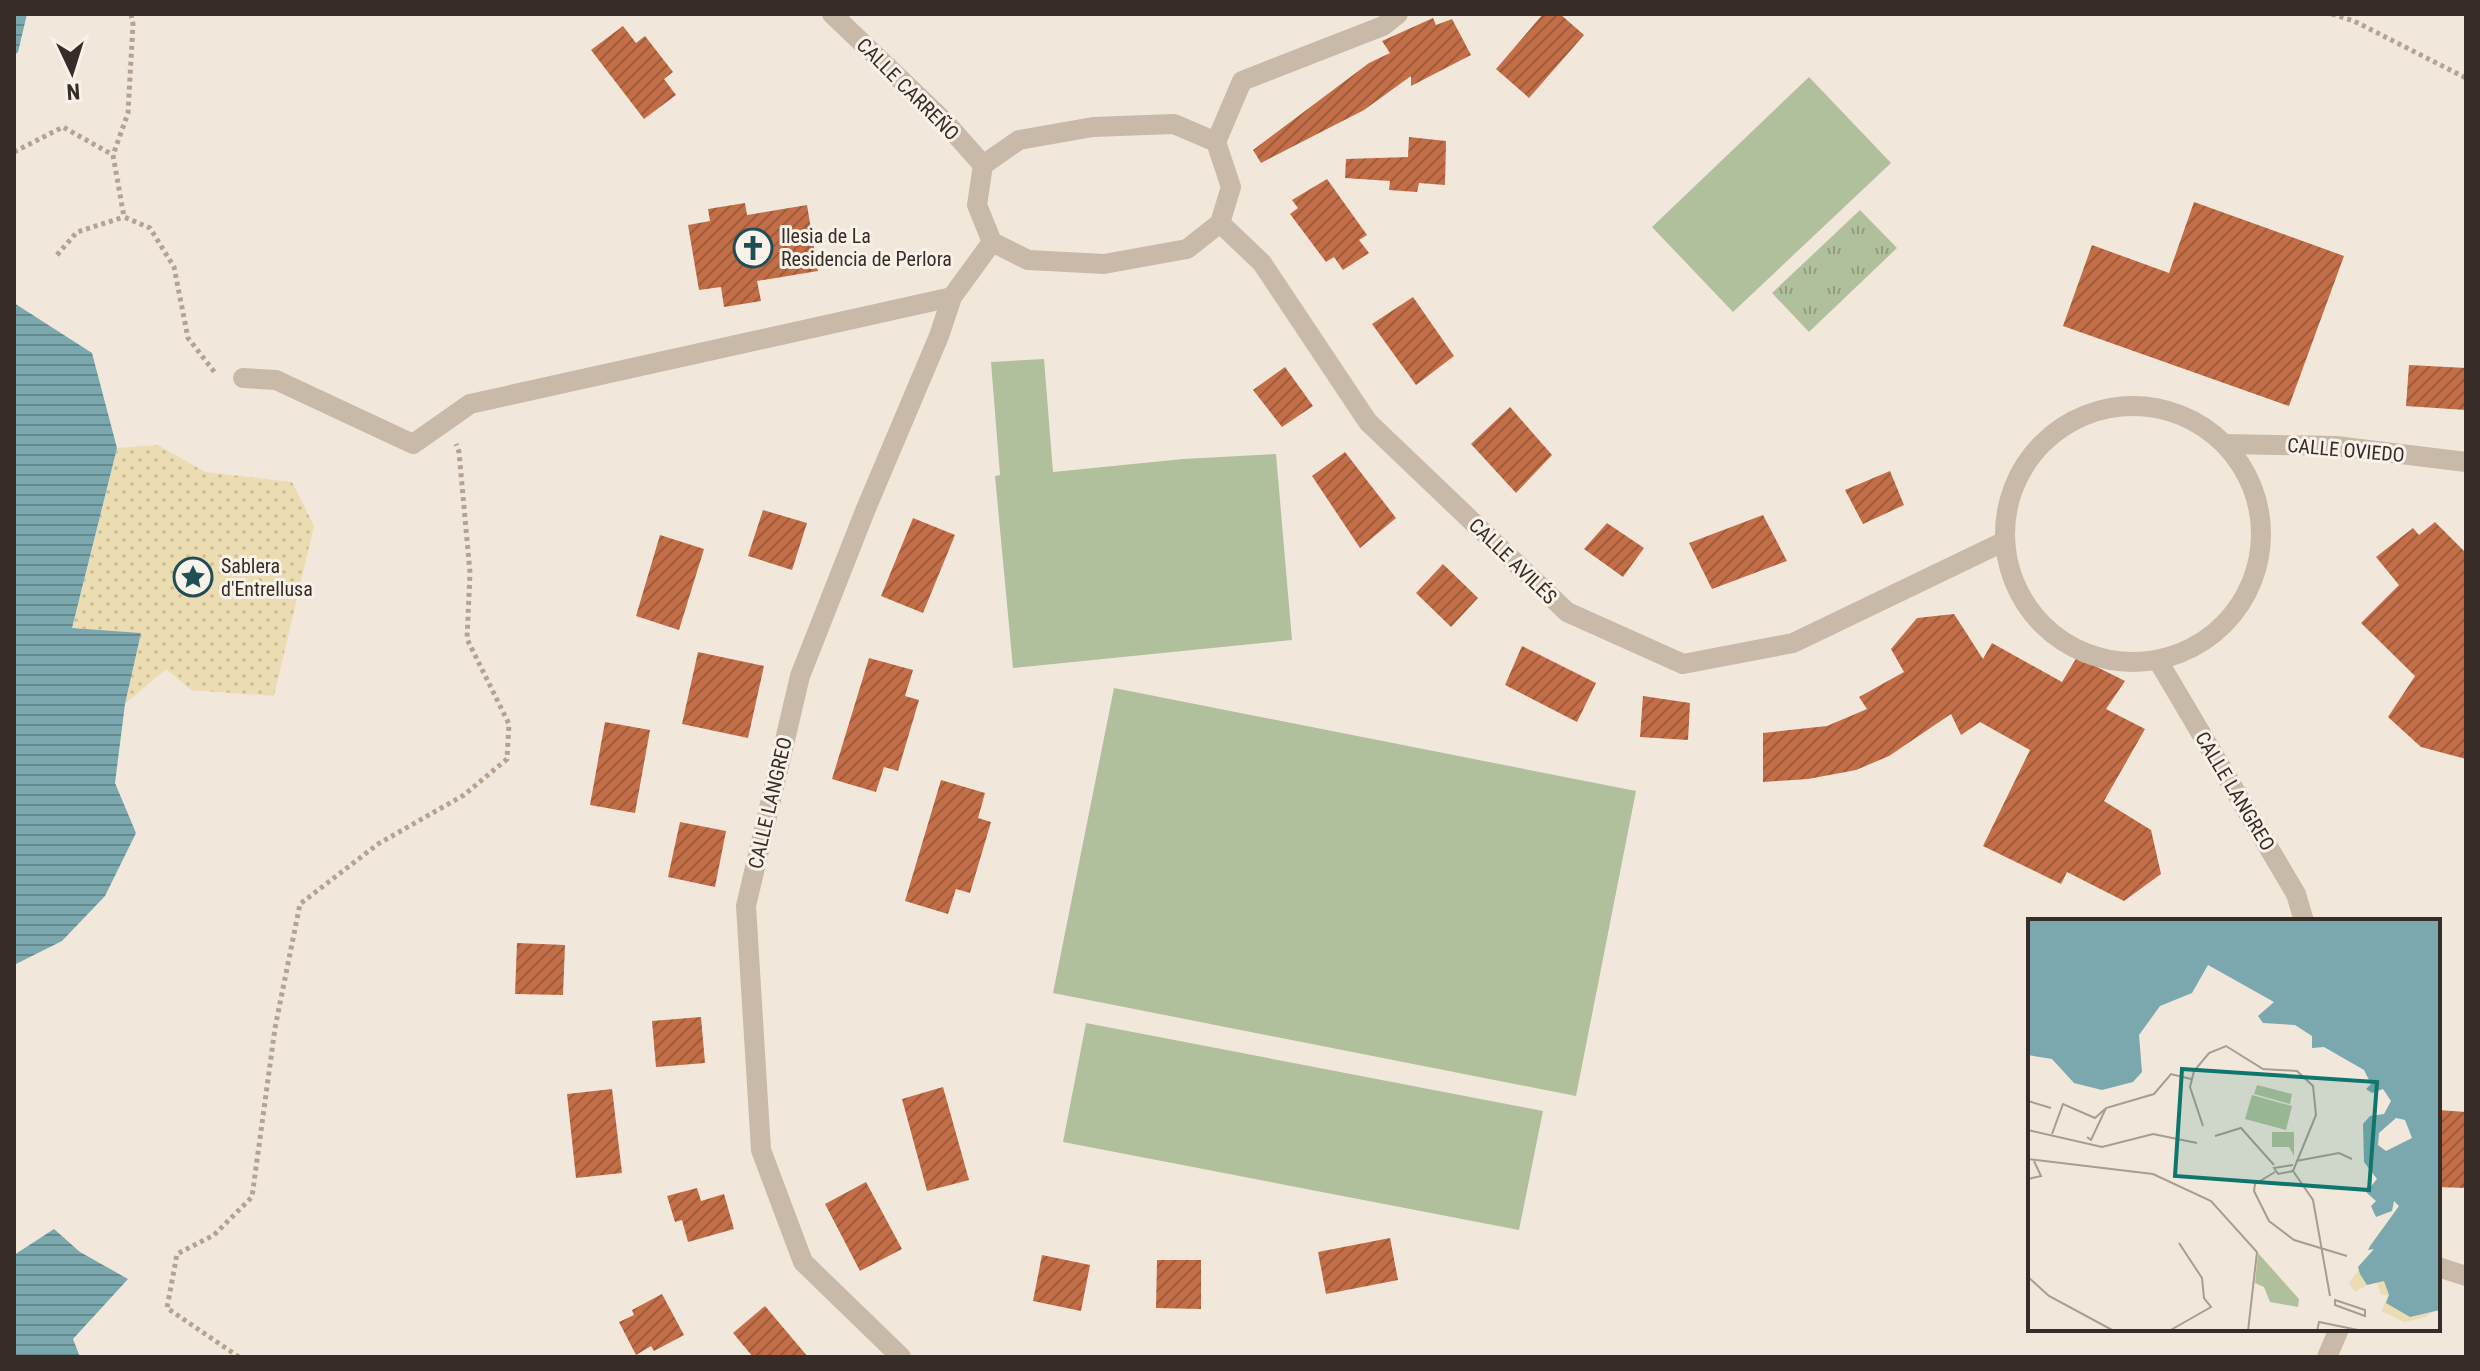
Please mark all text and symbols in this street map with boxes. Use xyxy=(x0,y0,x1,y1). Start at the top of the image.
north arrow xyxy=(32,32,112,112)
street label: CALLE CARREÑO xyxy=(852,33,964,145)
text: N xyxy=(66,79,81,104)
place label: Ilesia de La Residencia de Perlora xyxy=(781,224,952,271)
church icon: Ilesia de La Residencia de Perlora xyxy=(732,227,774,269)
street label: CALLE OVIEDO xyxy=(2286,433,2406,467)
street label: CALLE AVILÉS xyxy=(1464,513,1562,609)
place label: Sablera d'Entrellusa xyxy=(221,554,313,601)
place icon: Sablera d'Entrellusa xyxy=(172,556,214,598)
street label: CALLE LANGREO xyxy=(2190,727,2280,855)
street label: CALLE LANGREO xyxy=(743,735,797,871)
inset map xyxy=(2028,919,2440,1331)

